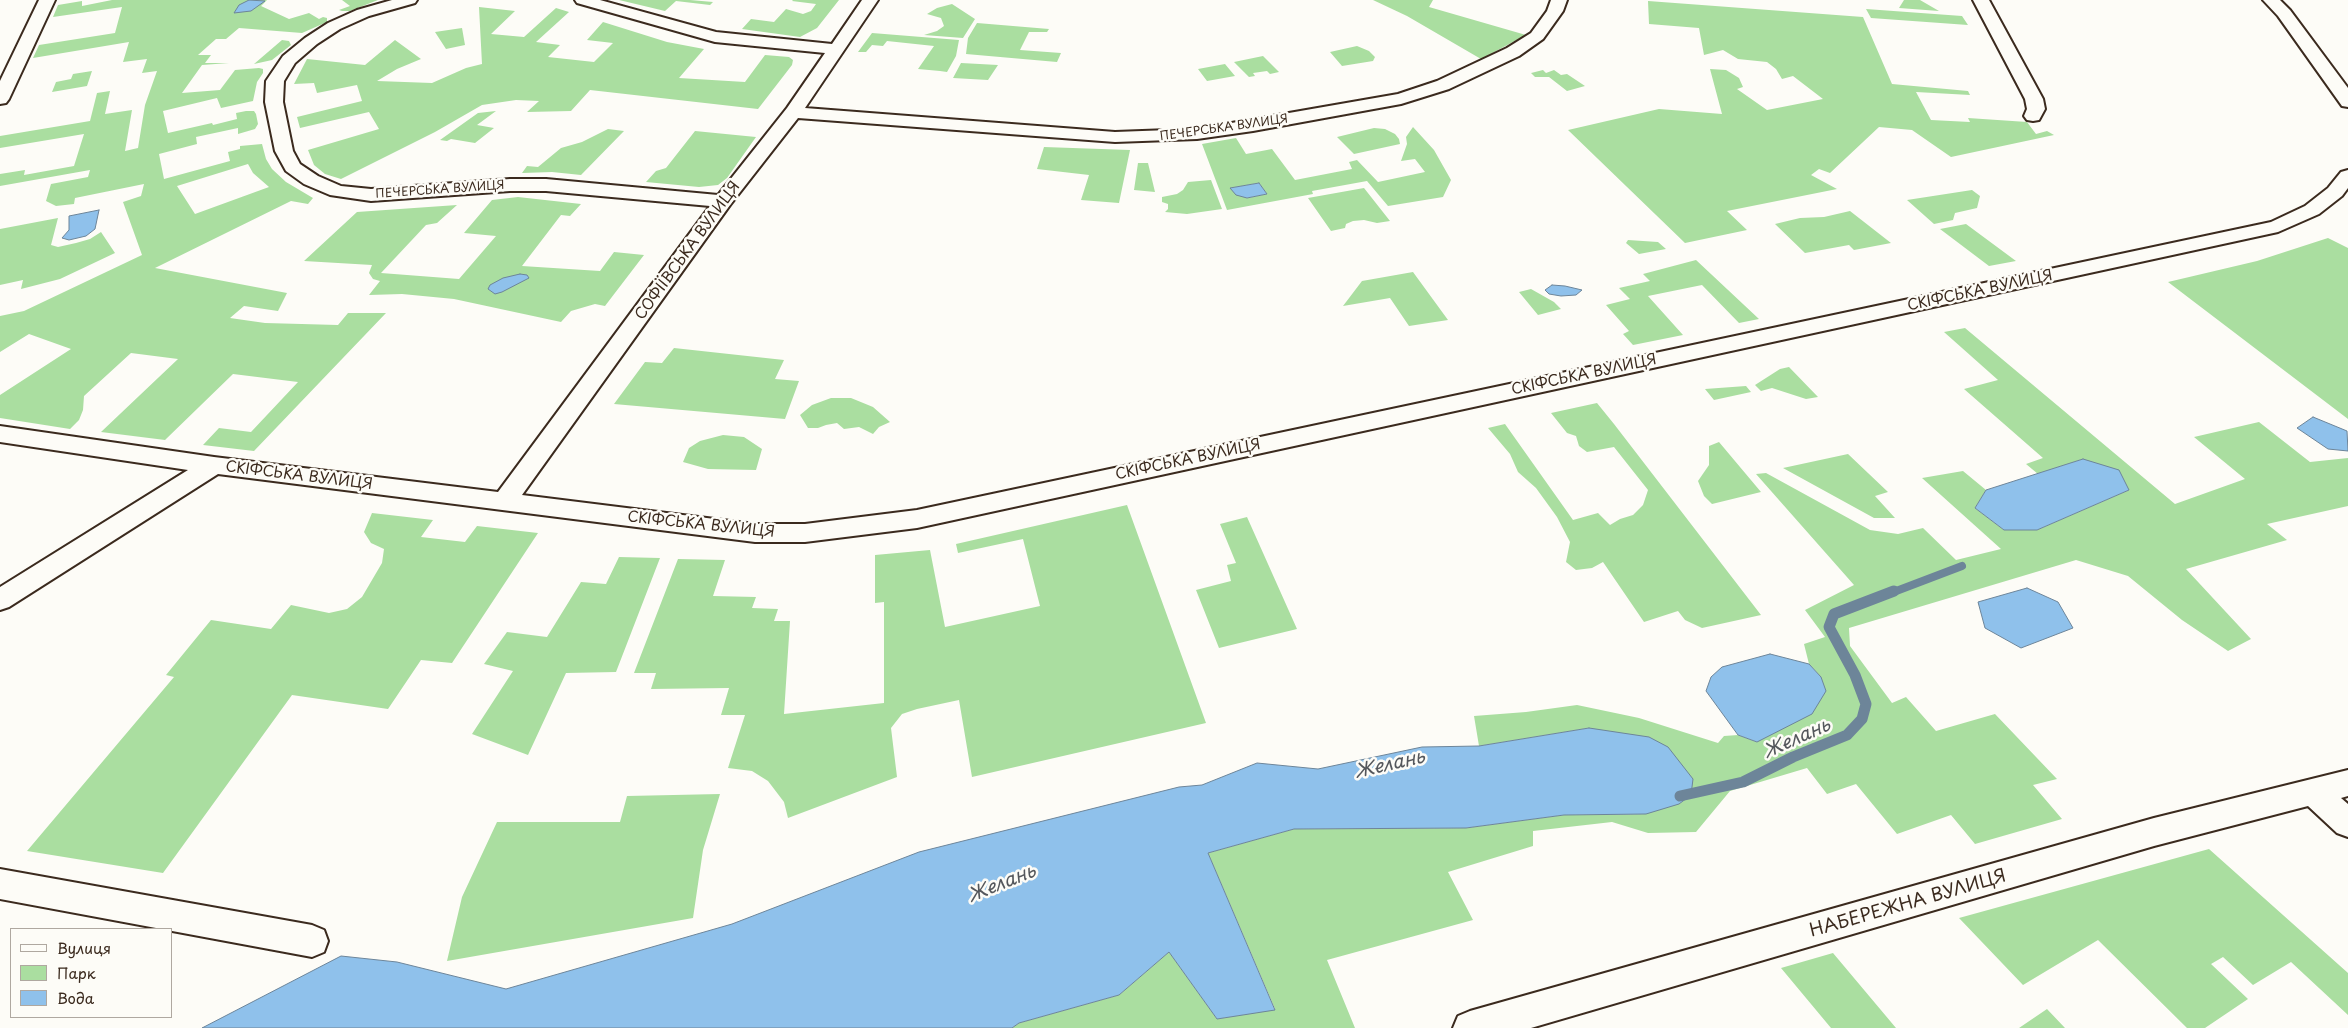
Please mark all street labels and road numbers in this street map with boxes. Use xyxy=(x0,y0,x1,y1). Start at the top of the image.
street label: ПЕЧЕРСЬКА ВУЛИЦЯ xyxy=(1159,112,1289,144)
street label: ПЕЧЕРСЬКА ВУЛИЦЯ xyxy=(375,178,505,202)
street label: СОФІЇВСЬКА ВУЛИЦЯ xyxy=(632,178,744,324)
street label: СКІФСЬКА ВУЛИЦЯ xyxy=(1906,267,2054,315)
street label: СКІФСЬКА ВУЛИЦЯ xyxy=(1510,351,1658,399)
street label: СКІФСЬКА ВУЛИЦЯ xyxy=(1114,436,1262,484)
street label: СКІФСЬКА ВУЛИЦЯ xyxy=(224,458,374,494)
street label: СКІФСЬКА ВУЛИЦЯ xyxy=(626,508,776,542)
street label: НАБЕРЕЖНА ВУЛИЦЯ xyxy=(1807,866,2009,942)

